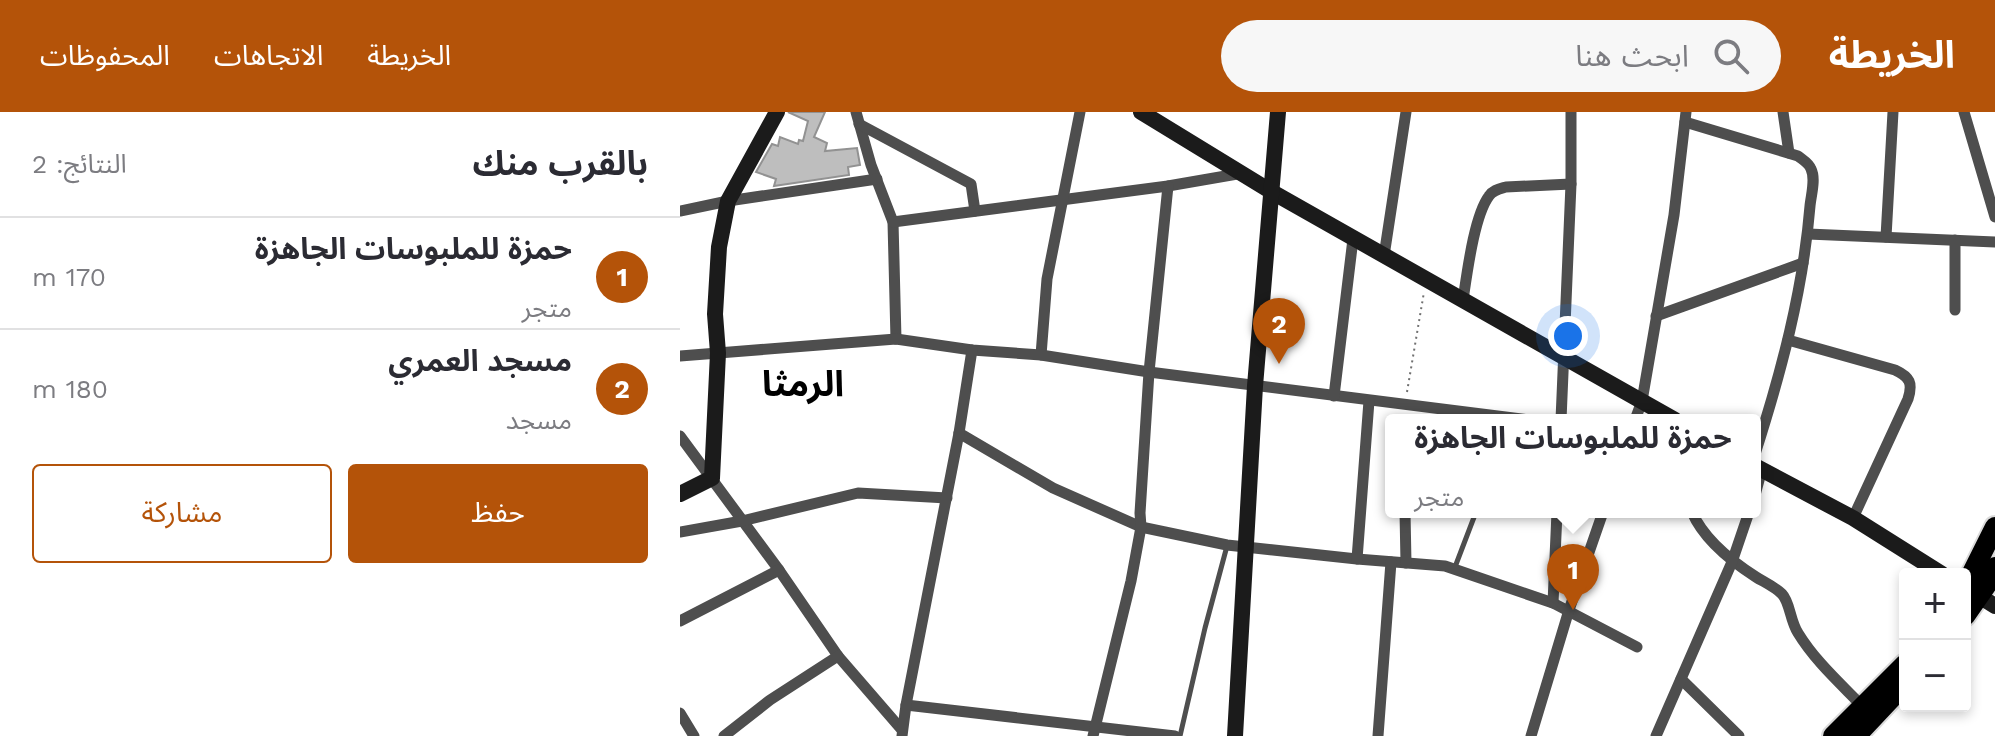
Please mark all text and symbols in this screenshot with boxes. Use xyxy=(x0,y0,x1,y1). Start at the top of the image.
search box xyxy=(1221,20,1781,92)
text: الخريطة xyxy=(1829,33,1955,77)
icon: search xyxy=(1709,34,1753,78)
text: ابحث هنا xyxy=(1575,38,1689,73)
text: المحفوظات xyxy=(40,39,170,72)
text: الاتجاهات xyxy=(214,39,323,72)
text: الخريطة xyxy=(367,39,451,72)
text: بالقرب منك xyxy=(473,143,648,183)
text: النتائج: 2 xyxy=(32,149,127,179)
text: حمزة للملبوسات الجاهزة xyxy=(255,231,572,266)
text: 170 m xyxy=(32,262,106,292)
text: 1 xyxy=(616,262,628,292)
text: متجر xyxy=(522,293,572,323)
pin: 2 xyxy=(1253,298,1305,364)
your location xyxy=(1548,316,1588,356)
text: مسجد العمري xyxy=(388,343,572,378)
district label: الرمثا xyxy=(762,363,844,405)
text: 180 m xyxy=(32,374,108,404)
text: 2 xyxy=(614,374,630,404)
text: مسجد xyxy=(506,405,572,435)
popup xyxy=(1385,414,1761,518)
text: حمزة للملبوسات الجاهزة xyxy=(1414,420,1732,455)
button: مشاركة xyxy=(32,464,332,563)
button: حفظ xyxy=(348,464,648,563)
text: متجر xyxy=(1414,482,1465,512)
pin: 1 xyxy=(1547,544,1599,610)
map controls xyxy=(1899,568,1971,712)
button: + xyxy=(1899,568,1971,640)
button: − xyxy=(1899,640,1971,712)

